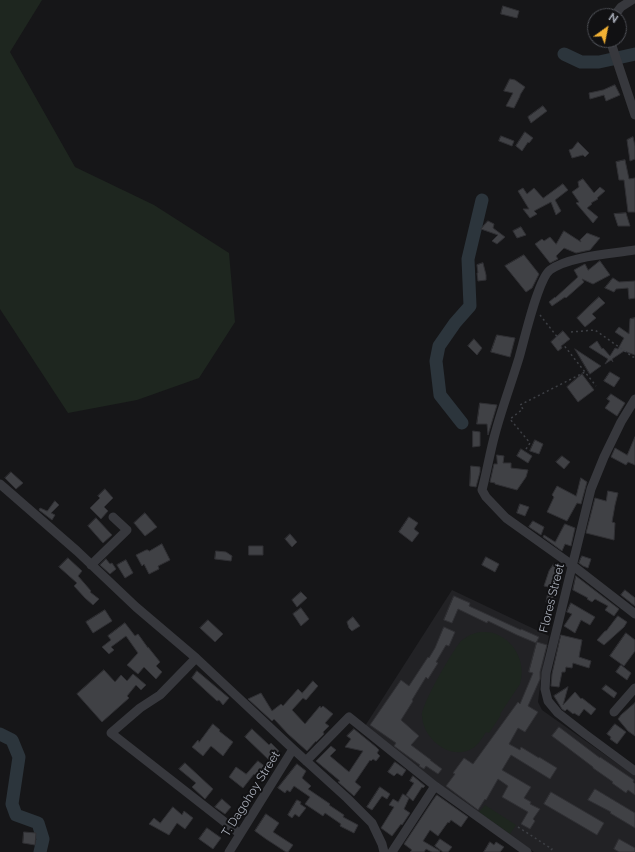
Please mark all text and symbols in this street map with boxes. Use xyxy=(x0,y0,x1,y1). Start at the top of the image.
north arrow xyxy=(587,8,627,48)
text: N xyxy=(606,11,620,26)
street label: Flores Street xyxy=(536,562,568,634)
street label: T. Dagohoy Street xyxy=(219,749,283,839)

